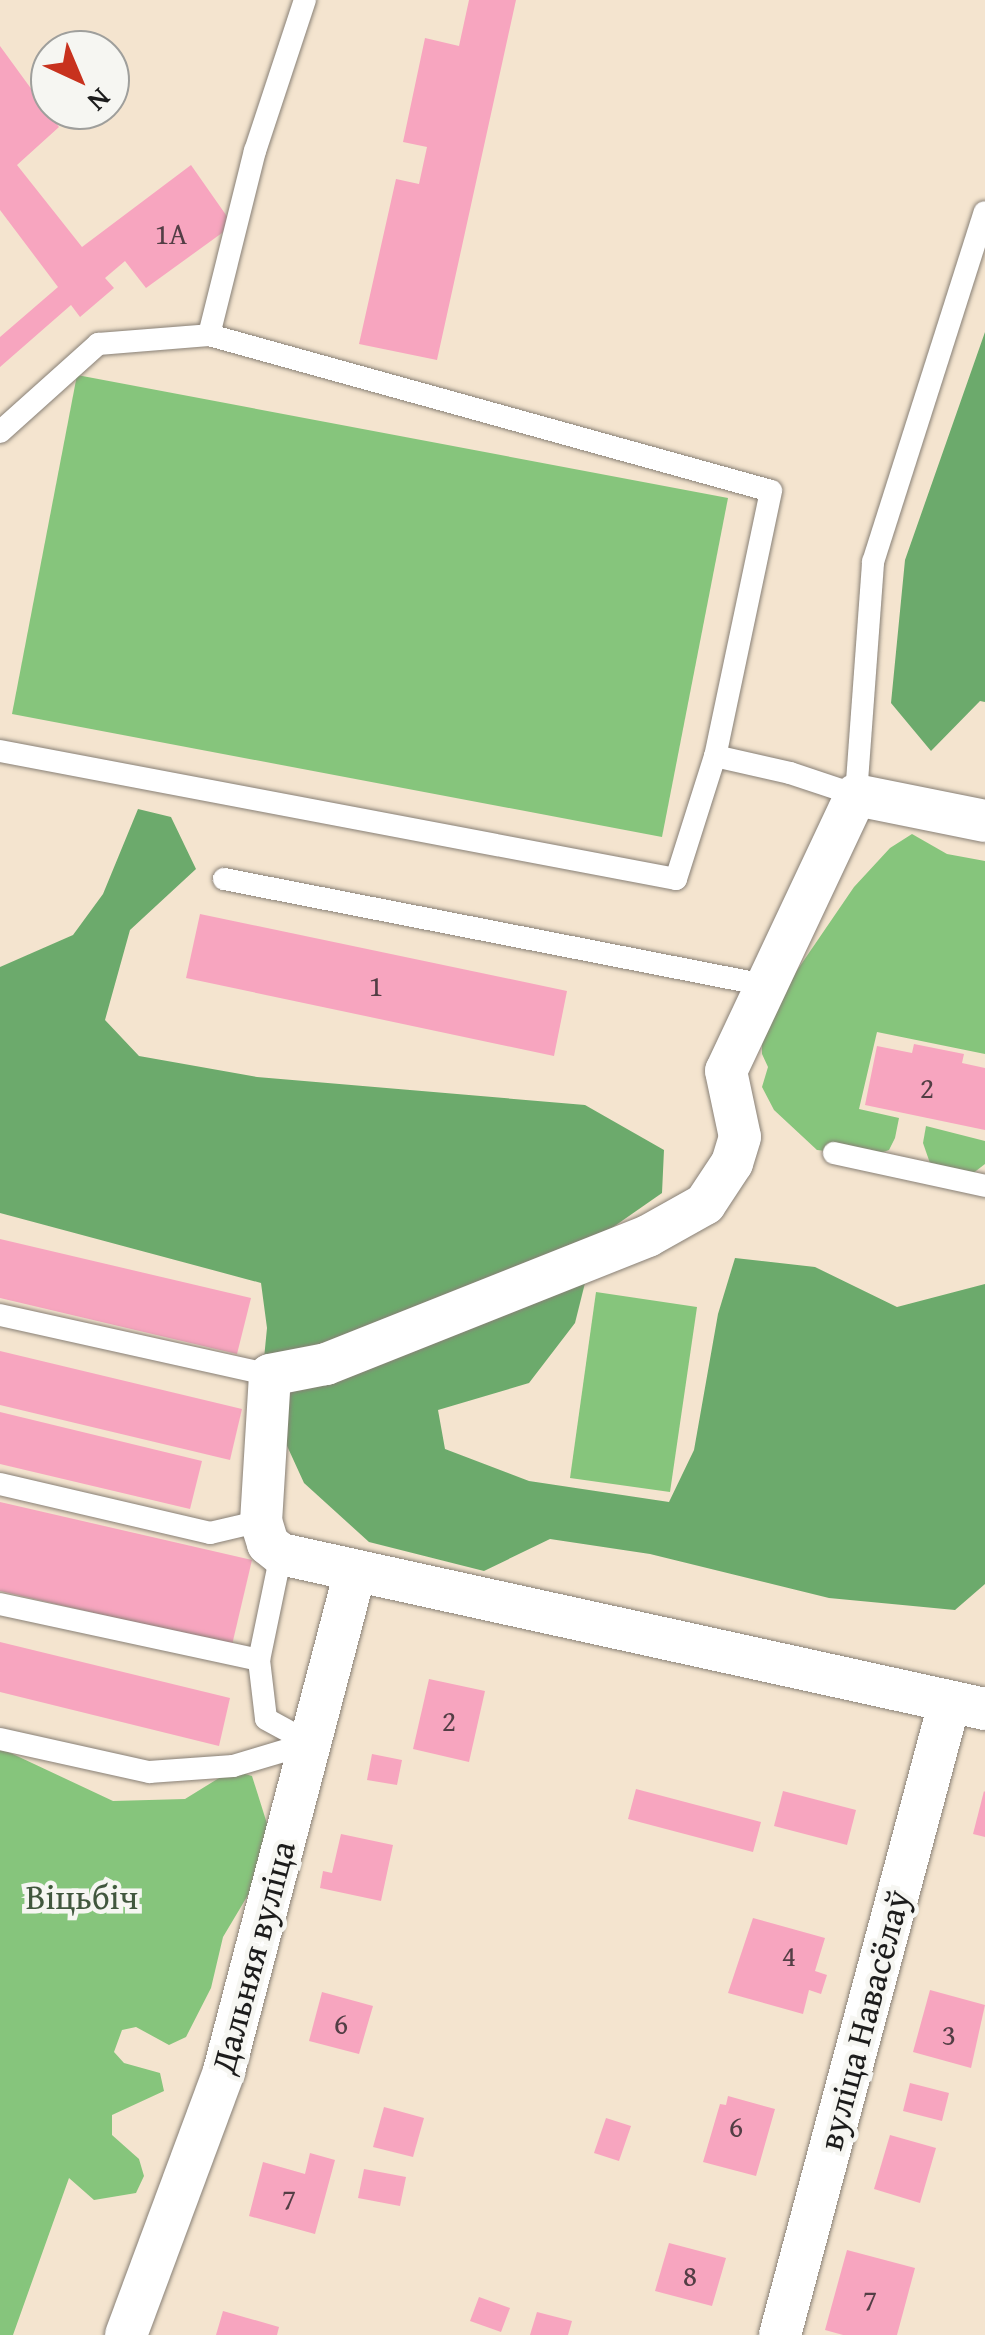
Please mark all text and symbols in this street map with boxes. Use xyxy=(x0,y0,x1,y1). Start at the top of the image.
north arrow xyxy=(30,30,130,130)
text: N xyxy=(79,79,121,122)
house number: 1А xyxy=(155,215,187,251)
house number: 1 xyxy=(369,967,383,1003)
house number: 2 xyxy=(920,1069,934,1105)
house number: 2 xyxy=(442,1702,456,1738)
street label: Дальняя вуліца xyxy=(202,1836,304,2078)
park label: Віцьбіч xyxy=(26,1876,138,1918)
street label: вуліца Навасёлаў xyxy=(809,1885,919,2155)
house number: 4 xyxy=(782,1937,796,1973)
house number: 6 xyxy=(334,2005,348,2041)
house number: 3 xyxy=(942,2016,956,2052)
house number: 6 xyxy=(729,2108,743,2144)
house number: 7 xyxy=(282,2180,296,2216)
house number: 8 xyxy=(683,2257,697,2293)
house number: 7 xyxy=(863,2281,877,2317)

